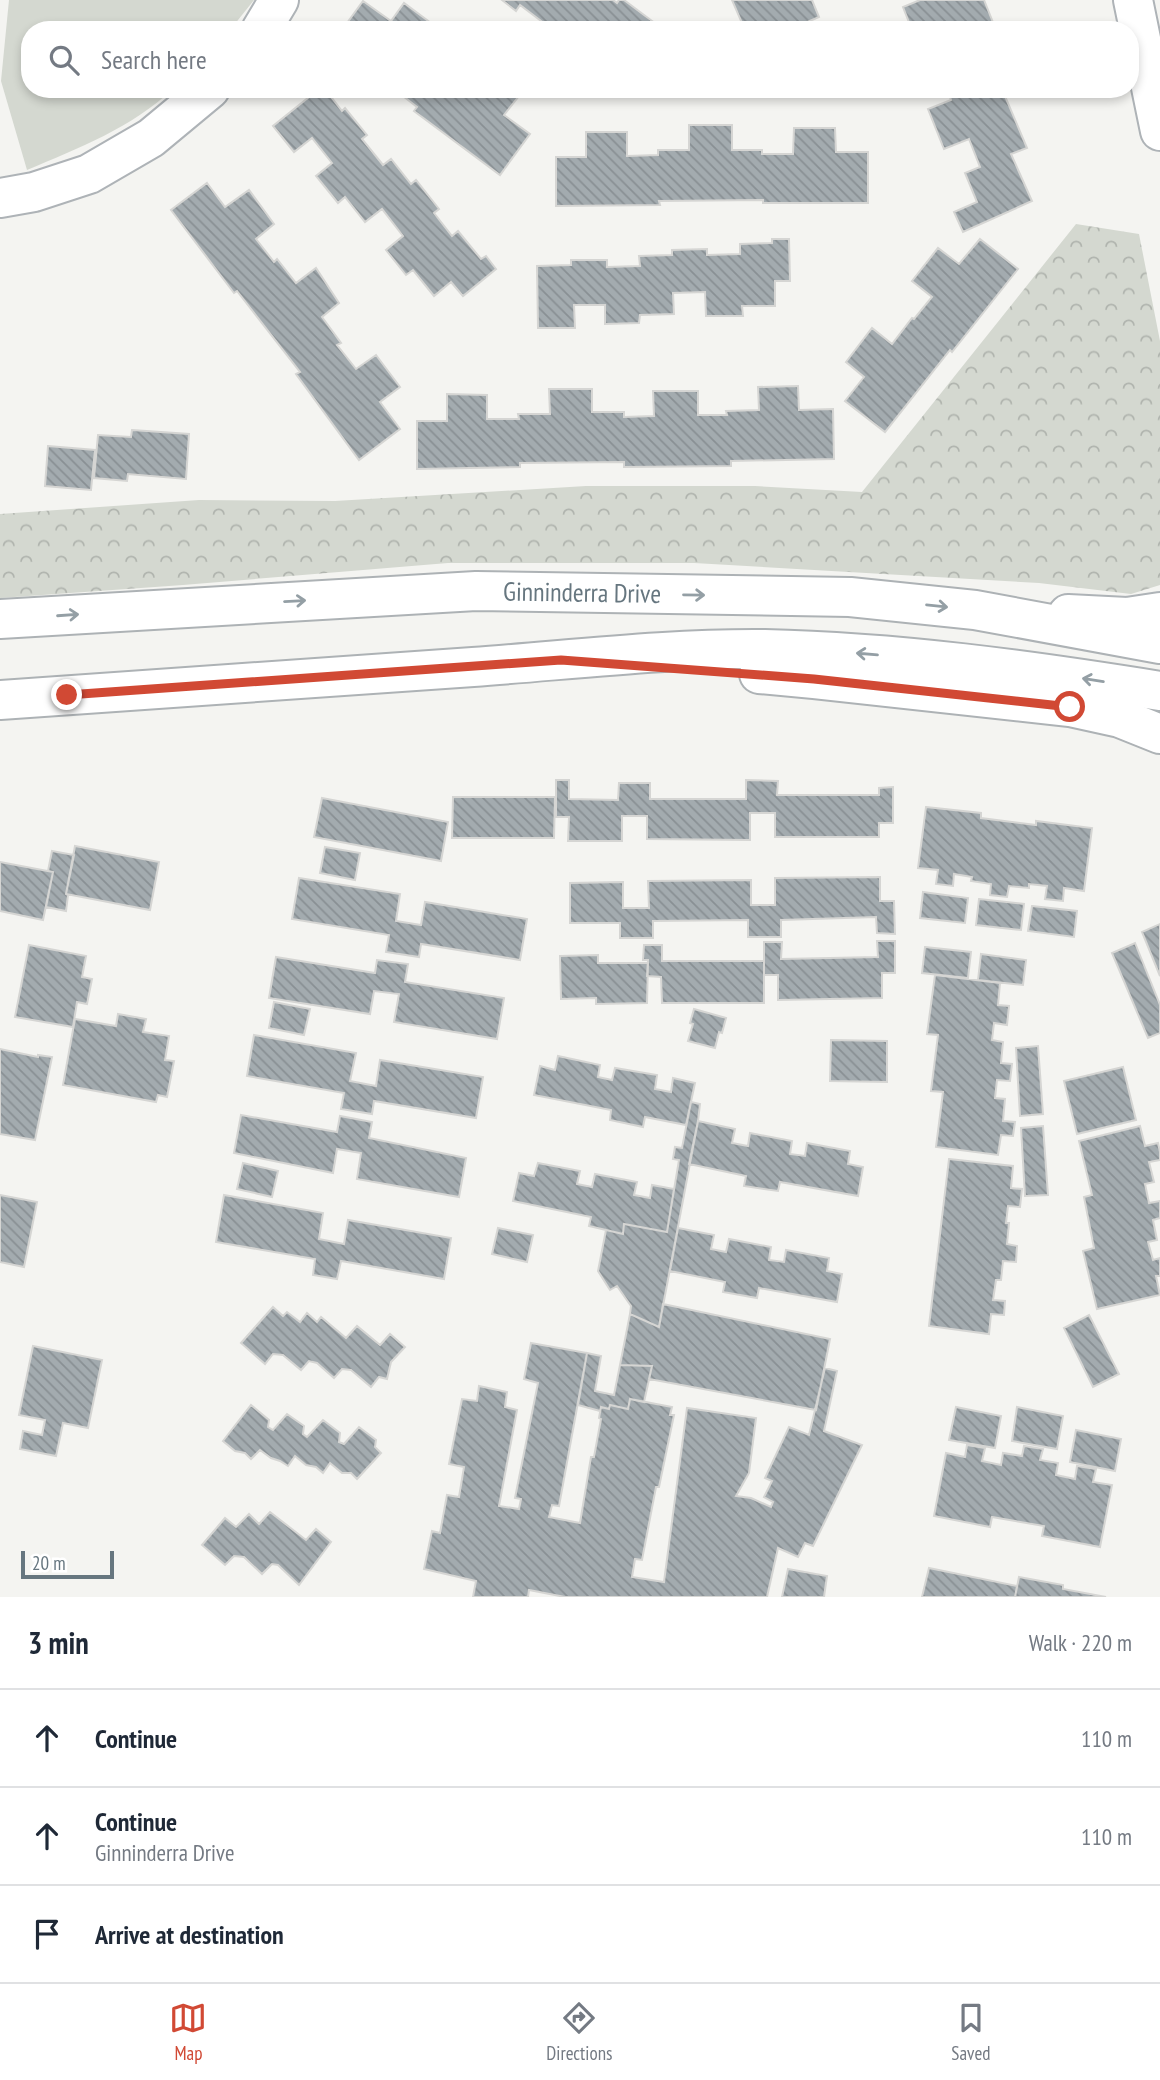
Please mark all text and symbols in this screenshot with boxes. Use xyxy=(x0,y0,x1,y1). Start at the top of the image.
search box xyxy=(21,21,1139,98)
icon: search xyxy=(45,41,83,79)
text: Search here xyxy=(101,43,207,76)
street label: Ginninderra Drive xyxy=(503,574,661,610)
one-way arrow xyxy=(682,588,705,601)
one-way arrow xyxy=(283,595,306,608)
one-way arrow xyxy=(925,600,947,613)
one-way arrow xyxy=(56,608,79,621)
one-way arrow xyxy=(856,647,878,660)
one-way arrow xyxy=(1082,674,1104,687)
route end xyxy=(51,679,82,710)
route start xyxy=(1054,691,1085,722)
scale bar xyxy=(21,1548,114,1580)
text: 20 m xyxy=(32,1551,66,1575)
text: 3 min xyxy=(28,1623,89,1662)
text: Walk · 220 m xyxy=(1029,1628,1132,1657)
icon: ahead xyxy=(28,1719,66,1757)
text: Continue xyxy=(95,1722,177,1755)
text: 110 m xyxy=(1081,1724,1132,1753)
text: Continue xyxy=(95,1805,177,1838)
icon: ahead xyxy=(28,1817,66,1855)
text: 110 m xyxy=(1081,1822,1132,1851)
text: Ginninderra Drive xyxy=(95,1838,235,1867)
icon: arrive xyxy=(28,1915,66,1953)
text: Arrive at destination xyxy=(95,1918,284,1951)
tab: Map xyxy=(169,1999,207,2065)
tab: Directions xyxy=(546,1999,612,2065)
tab: Saved xyxy=(951,1999,991,2065)

